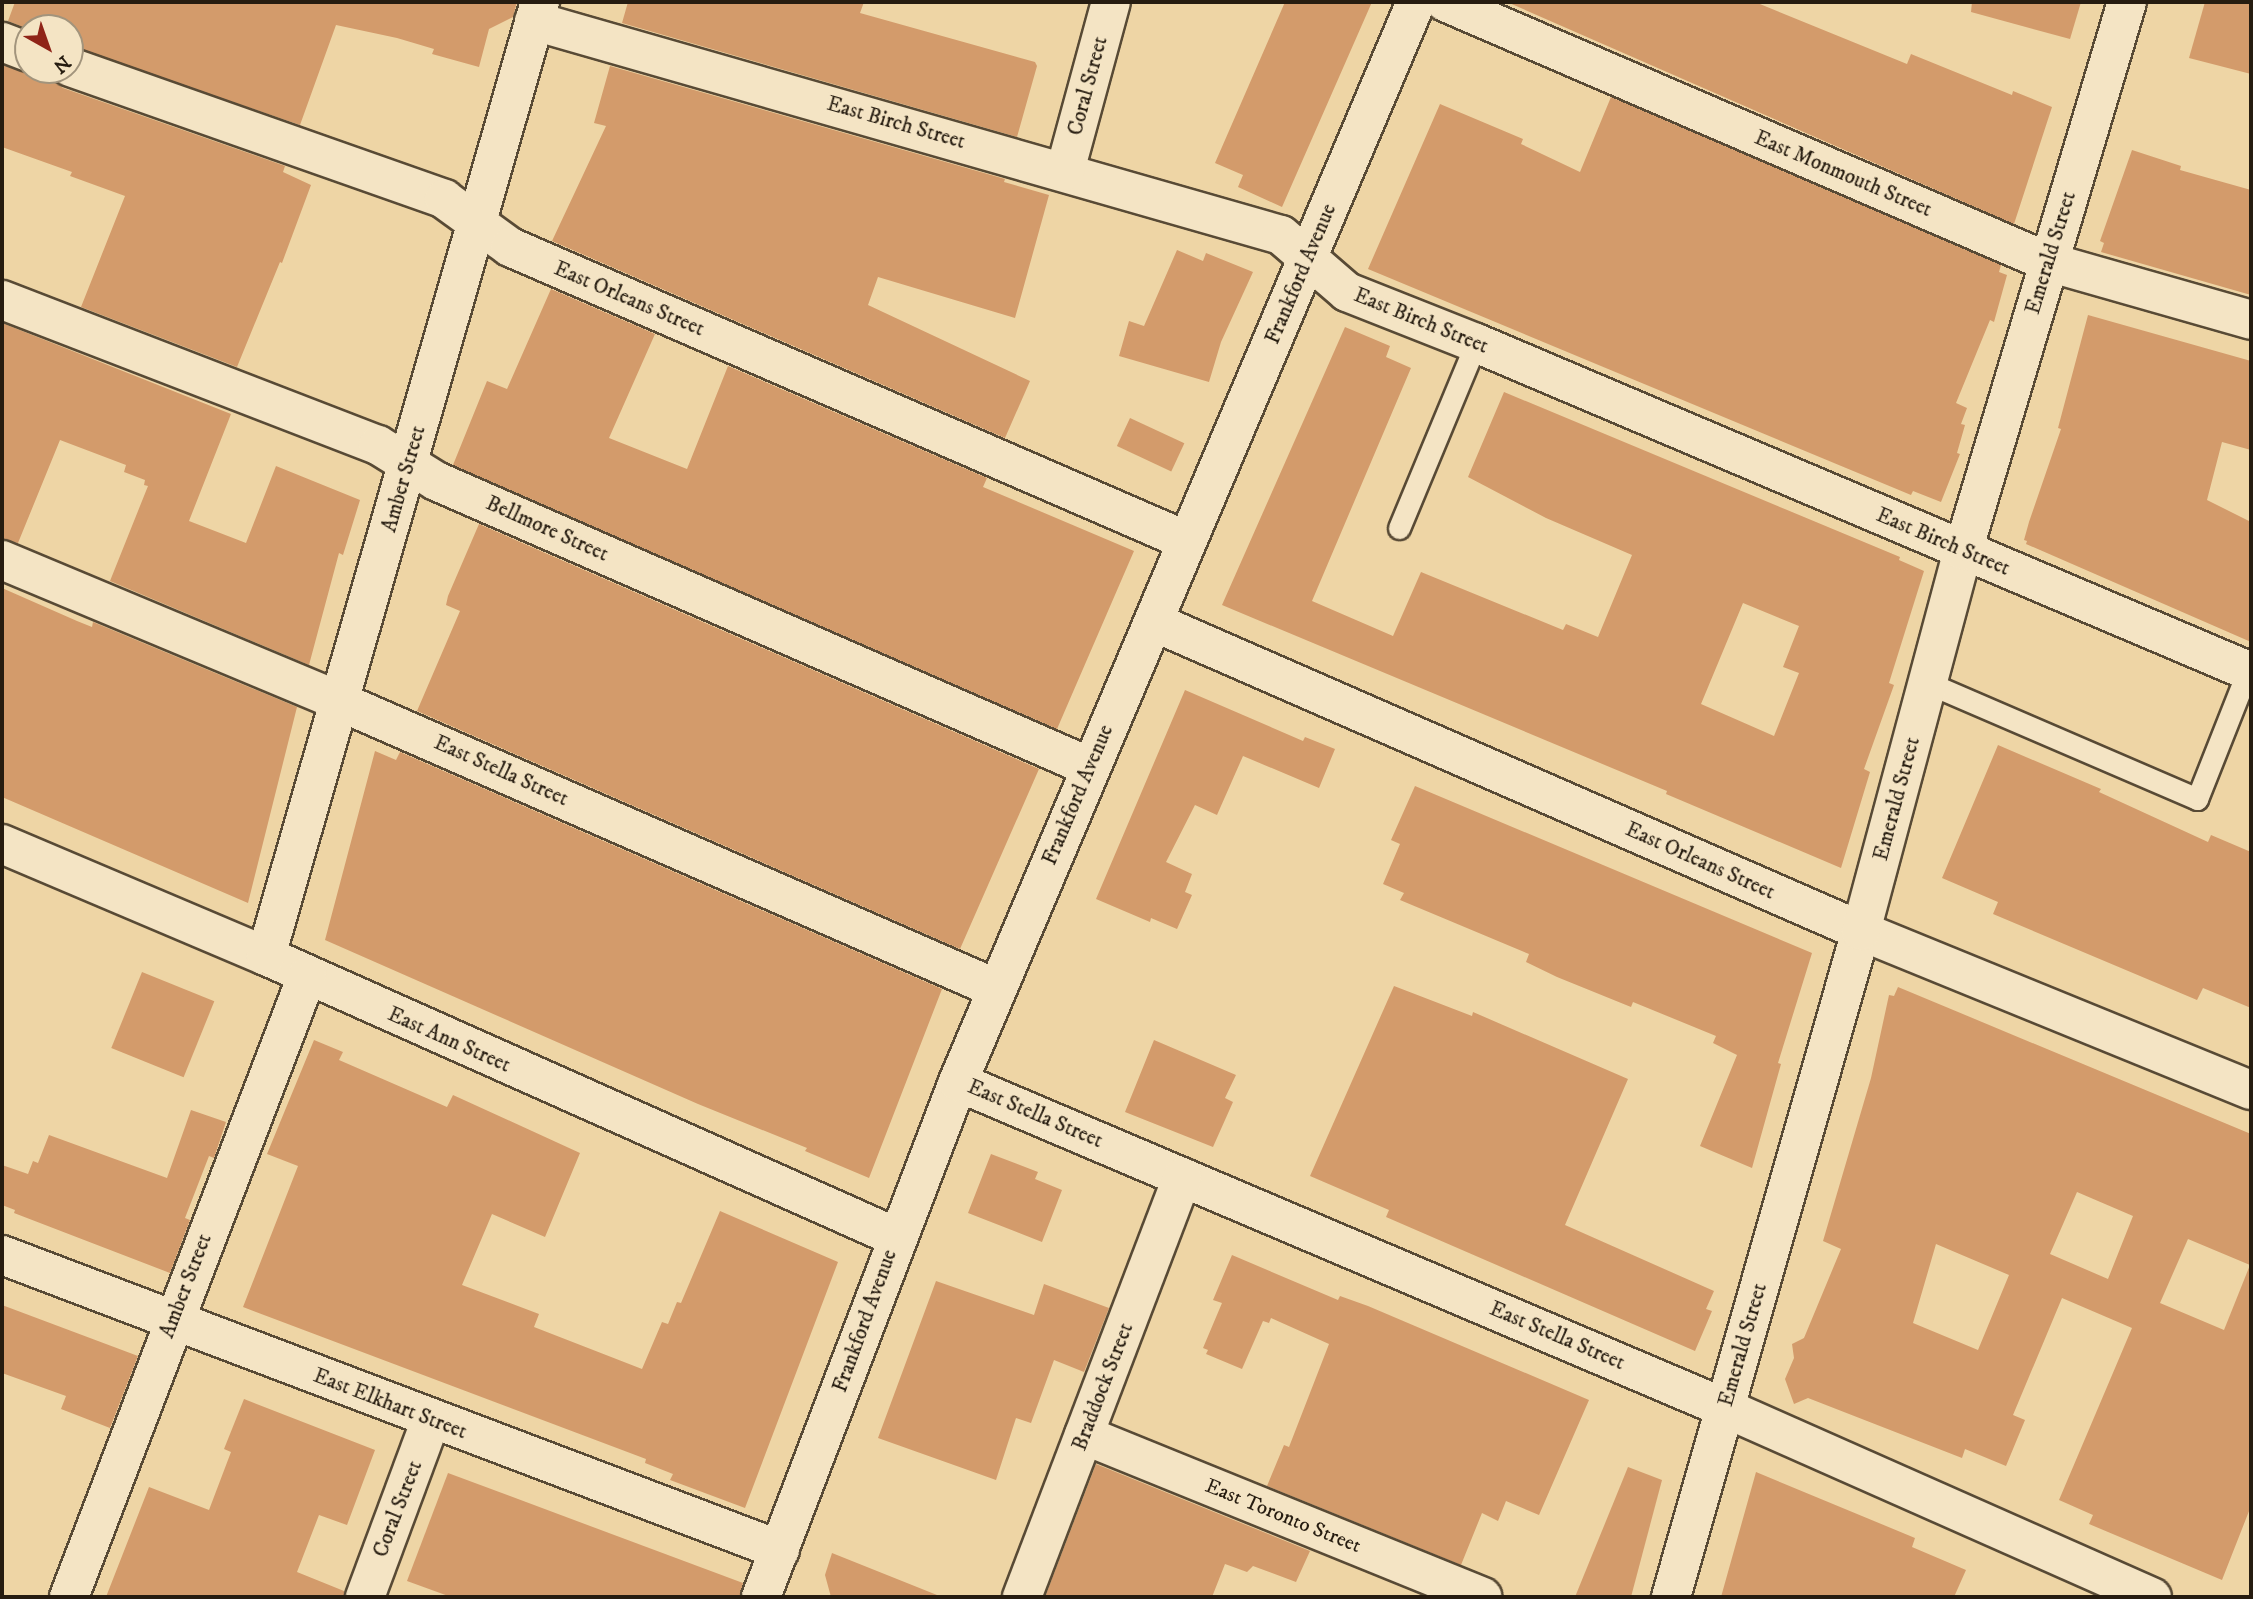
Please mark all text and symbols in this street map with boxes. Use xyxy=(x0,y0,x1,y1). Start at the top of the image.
north arrow xyxy=(14,14,84,84)
street label: Coral Street xyxy=(1063,34,1113,138)
text: N xyxy=(48,50,75,78)
street label: East Birch Street xyxy=(824,91,968,155)
street label: East Monmouth Street xyxy=(1751,125,1935,223)
street label: Emerald Street xyxy=(2020,189,2082,317)
street label: Frankford Avenue xyxy=(1260,200,1342,348)
street label: East Orleans Street xyxy=(550,256,708,342)
street label: East Birch Street xyxy=(1350,283,1492,359)
street label: Amber Street xyxy=(377,423,431,535)
street label: Bellmore Street xyxy=(482,491,612,567)
street label: East Birch Street xyxy=(1872,503,2014,581)
street label: Frankford Avenue xyxy=(1037,721,1119,869)
street label: East Stella Street xyxy=(430,730,572,812)
street label: Emerald Street xyxy=(1868,734,1926,864)
street label: East Orleans Street xyxy=(1622,817,1778,905)
street label: East Ann Street xyxy=(384,1002,514,1078)
street label: East Stella Street xyxy=(964,1074,1106,1154)
street label: Amber Street xyxy=(155,1230,217,1342)
street label: Frankford Avenue xyxy=(828,1246,902,1396)
street label: Emerald Street xyxy=(1713,1281,1773,1409)
street label: East Stella Street xyxy=(1486,1296,1628,1376)
street label: Braddock Street xyxy=(1067,1320,1139,1454)
street label: East Elkhart Street xyxy=(310,1363,470,1445)
street label: Coral Street xyxy=(368,1457,428,1561)
street label: East Toronto Street xyxy=(1201,1473,1365,1559)

